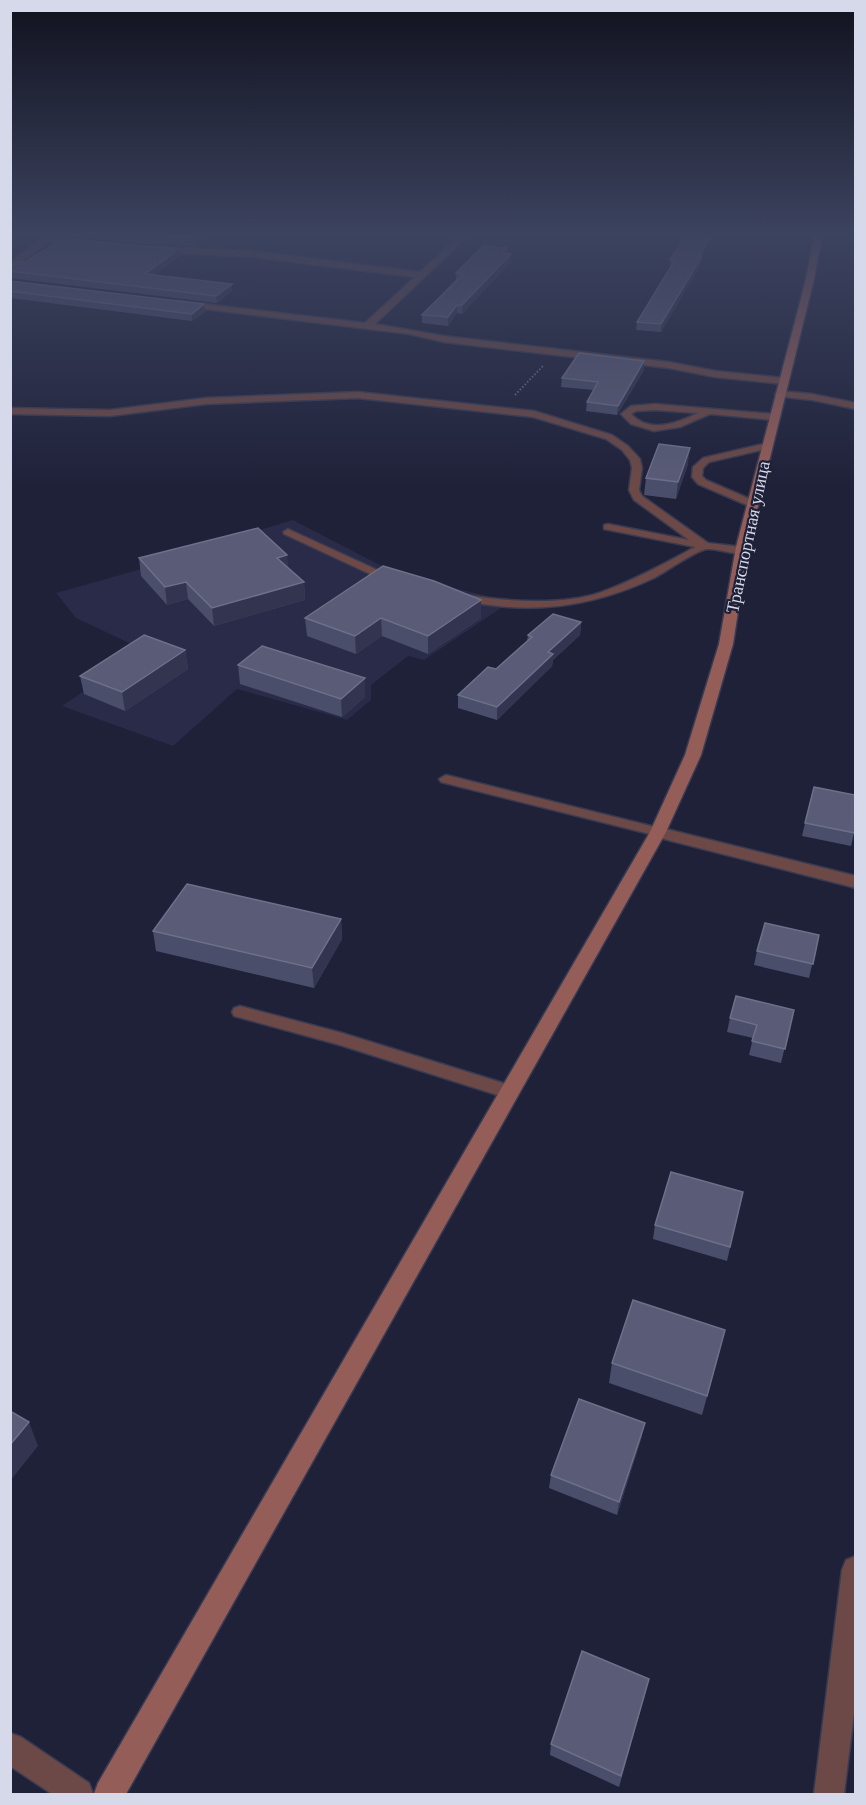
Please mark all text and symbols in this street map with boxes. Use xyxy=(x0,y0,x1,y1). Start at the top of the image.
street label: Транспортная улица xyxy=(722,459,774,615)

